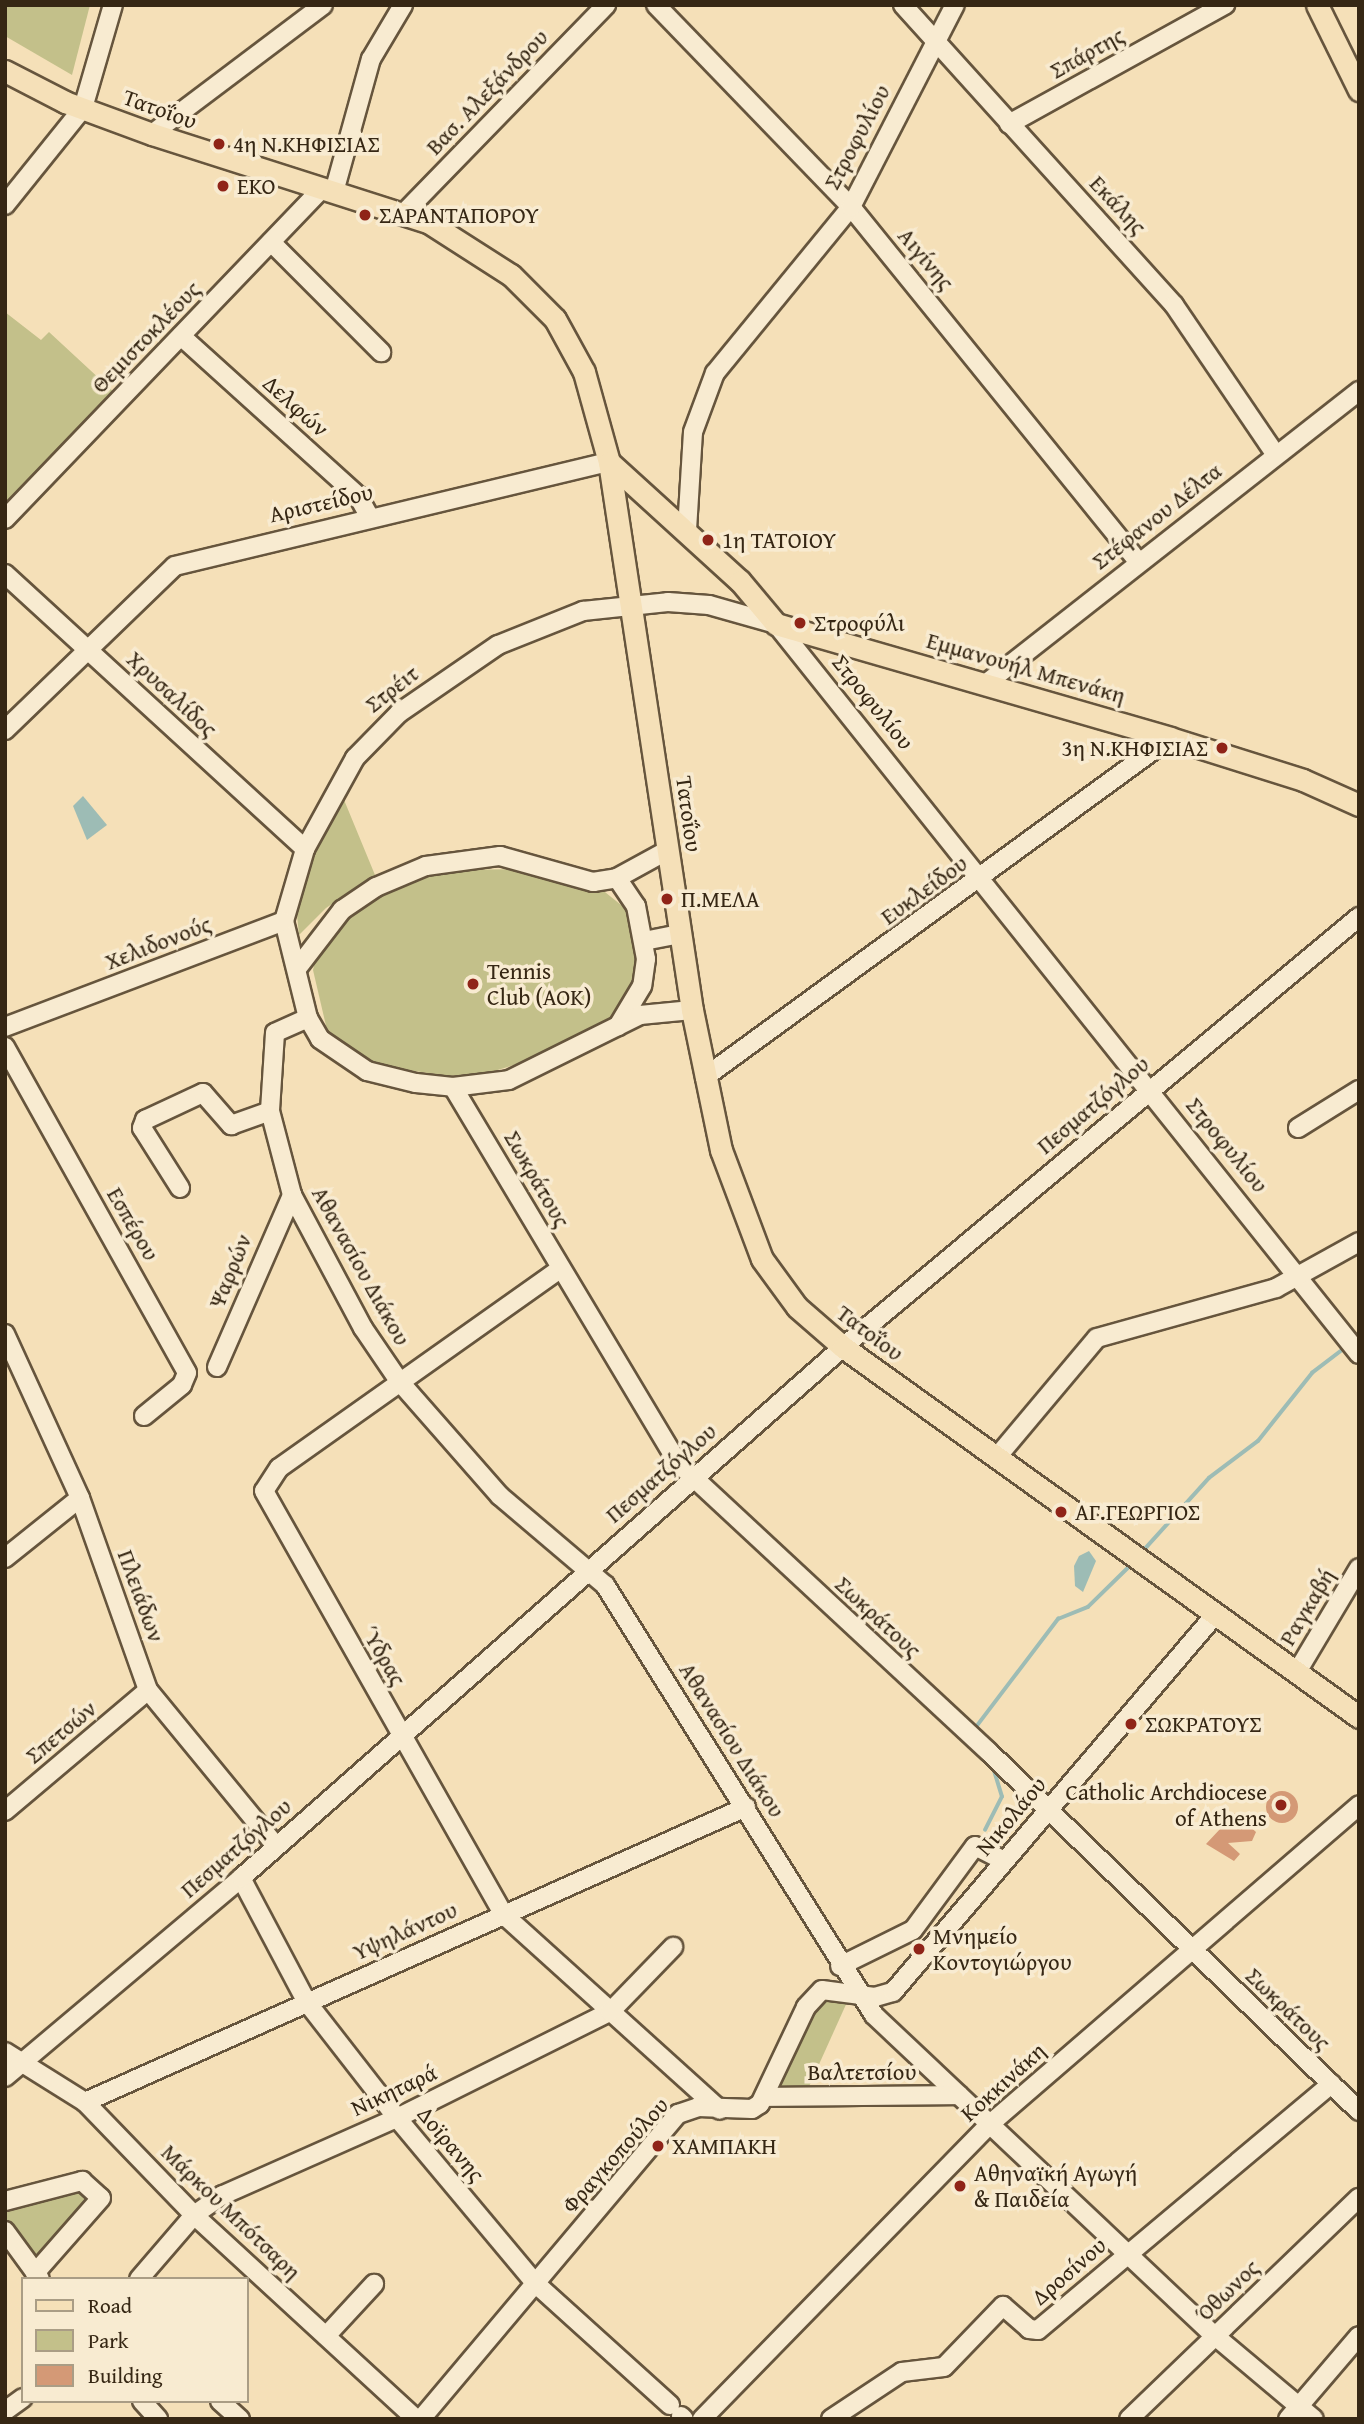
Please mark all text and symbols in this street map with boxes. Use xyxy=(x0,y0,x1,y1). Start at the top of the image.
street label: Σπάρτης xyxy=(1045,21,1129,85)
street label: Βασ. Αλεξάνδρου xyxy=(420,24,554,160)
street label: Στροφυλίου xyxy=(818,80,896,194)
street label: Τατοΐου xyxy=(119,83,201,135)
place label: 4η Ν.ΚΗΦΙΣΙΑΣ xyxy=(233,130,380,158)
marker: 4η Ν.ΚΗΦΙΣΙΑΣ xyxy=(211,136,227,152)
street label: Εκάλης xyxy=(1084,170,1152,240)
place label: EKO xyxy=(237,172,276,200)
marker: EKO xyxy=(215,178,231,194)
place label: ΣΑΡΑΝΤΑΠΟΡΟΥ xyxy=(379,201,539,229)
marker: ΣΑΡΑΝΤΑΠΟΡΟΥ xyxy=(357,207,373,223)
street label: Αιγίνης xyxy=(892,222,960,296)
street label: Θεμιστοκλέους xyxy=(86,275,206,399)
street label: Δελφών xyxy=(258,369,334,443)
street label: Στέφανου Δέλτα xyxy=(1087,457,1227,575)
street label: Αριστείδου xyxy=(266,478,376,528)
place label: 1η ΤΑΤΟΙΟΥ xyxy=(722,526,836,554)
marker: 1η ΤΑΤΟΙΟΥ xyxy=(700,532,716,548)
place label: Στροφύλι xyxy=(814,609,905,637)
marker: Στροφύλι xyxy=(792,615,808,631)
street label: Εμμανουήλ Μπενάκη xyxy=(924,626,1128,710)
street label: Χρυσαλίδος xyxy=(121,645,223,743)
street label: Στροφυλίου xyxy=(826,649,920,755)
street label: Στρέιτ xyxy=(360,660,424,718)
place label: 3η Ν.ΚΗΦΙΣΙΑΣ xyxy=(1061,734,1208,762)
marker: 3η Ν.ΚΗΦΙΣΙΑΣ xyxy=(1214,740,1230,756)
street label: Τατοΐου xyxy=(670,774,708,854)
street label: Ευκλείδου xyxy=(875,849,973,931)
place label: Π.ΜΕΛΑ xyxy=(681,885,760,913)
marker: Π.ΜΕΛΑ xyxy=(659,891,675,907)
street label: Χελιδονούς xyxy=(101,910,215,976)
place label: Tennis Club (AOK) xyxy=(487,957,591,1011)
marker: Tennis Club (AOK) xyxy=(465,976,481,992)
street label: Πεσματζόγλου xyxy=(1031,1050,1155,1160)
street label: Στροφυλίου xyxy=(1180,1092,1274,1198)
street label: Σωκράτους xyxy=(498,1126,576,1232)
street label: Εσπέρου xyxy=(101,1182,165,1266)
street label: Αθανασίου Διάκου xyxy=(306,1182,416,1350)
street label: Ψαρρών xyxy=(203,1230,257,1312)
street label: Τατοΐου xyxy=(831,1299,909,1367)
street label: Πεσματζόγλου xyxy=(600,1417,722,1529)
place label: ΑΓ.ΓΕΩΡΓΙΟΣ xyxy=(1075,1498,1200,1526)
marker: ΑΓ.ΓΕΩΡΓΙΟΣ xyxy=(1053,1504,1069,1520)
street label: Πλειάδων xyxy=(112,1546,170,1646)
street label: Ραγκαβή xyxy=(1273,1564,1341,1650)
street label: Σωκράτους xyxy=(829,1570,927,1664)
street label: Ύδρας xyxy=(356,1621,412,1691)
street label: Αθανασίου Διάκου xyxy=(673,1658,791,1822)
street label: Σπετσών xyxy=(20,1695,102,1769)
place label: ΣΩΚΡΑΤΟΥΣ xyxy=(1145,1710,1261,1738)
marker: ΣΩΚΡΑΤΟΥΣ xyxy=(1123,1716,1139,1732)
street label: Νικολάου xyxy=(970,1771,1052,1861)
place label: Catholic Archdiocese of Athens xyxy=(1065,1778,1267,1832)
street label: Πεσματζόγλου xyxy=(175,1792,297,1904)
marker: Catholic Archdiocese of Athens xyxy=(1273,1797,1289,1813)
street label: Υψηλάντου xyxy=(349,1896,461,1966)
place label: Μνημείο Κοντογιώργου xyxy=(933,1922,1072,1976)
marker: Μνημείο Κοντογιώργου xyxy=(911,1941,927,1957)
street label: Σωκράτους xyxy=(1240,1962,1336,2056)
street label: Κοκκινάκη xyxy=(955,2037,1051,2127)
street label: Νικηταρά xyxy=(347,2058,441,2122)
street label: Βαλτετσίου xyxy=(808,2058,916,2086)
street label: Φραγκοπούλου xyxy=(556,2091,674,2219)
street label: Δοϊρανης xyxy=(412,2101,490,2187)
place label: ΧΑΜΠΑΚΗ xyxy=(672,2132,777,2160)
marker: ΧΑΜΠΑΚΗ xyxy=(650,2138,666,2154)
street label: Μάρκου Μπότσαρη xyxy=(156,2139,306,2285)
place label: Αθηναϊκή Αγωγή & Παιδεία xyxy=(974,2159,1137,2213)
marker: Αθηναϊκή Αγωγή & Παιδεία xyxy=(952,2178,968,2194)
street label: Δροσίνου xyxy=(1026,2231,1112,2311)
street label: Όθωνος xyxy=(1189,2254,1265,2328)
legend xyxy=(21,2277,248,2403)
text: Road xyxy=(88,2290,132,2321)
text: Park xyxy=(88,2325,129,2356)
text: Building xyxy=(88,2360,162,2391)

